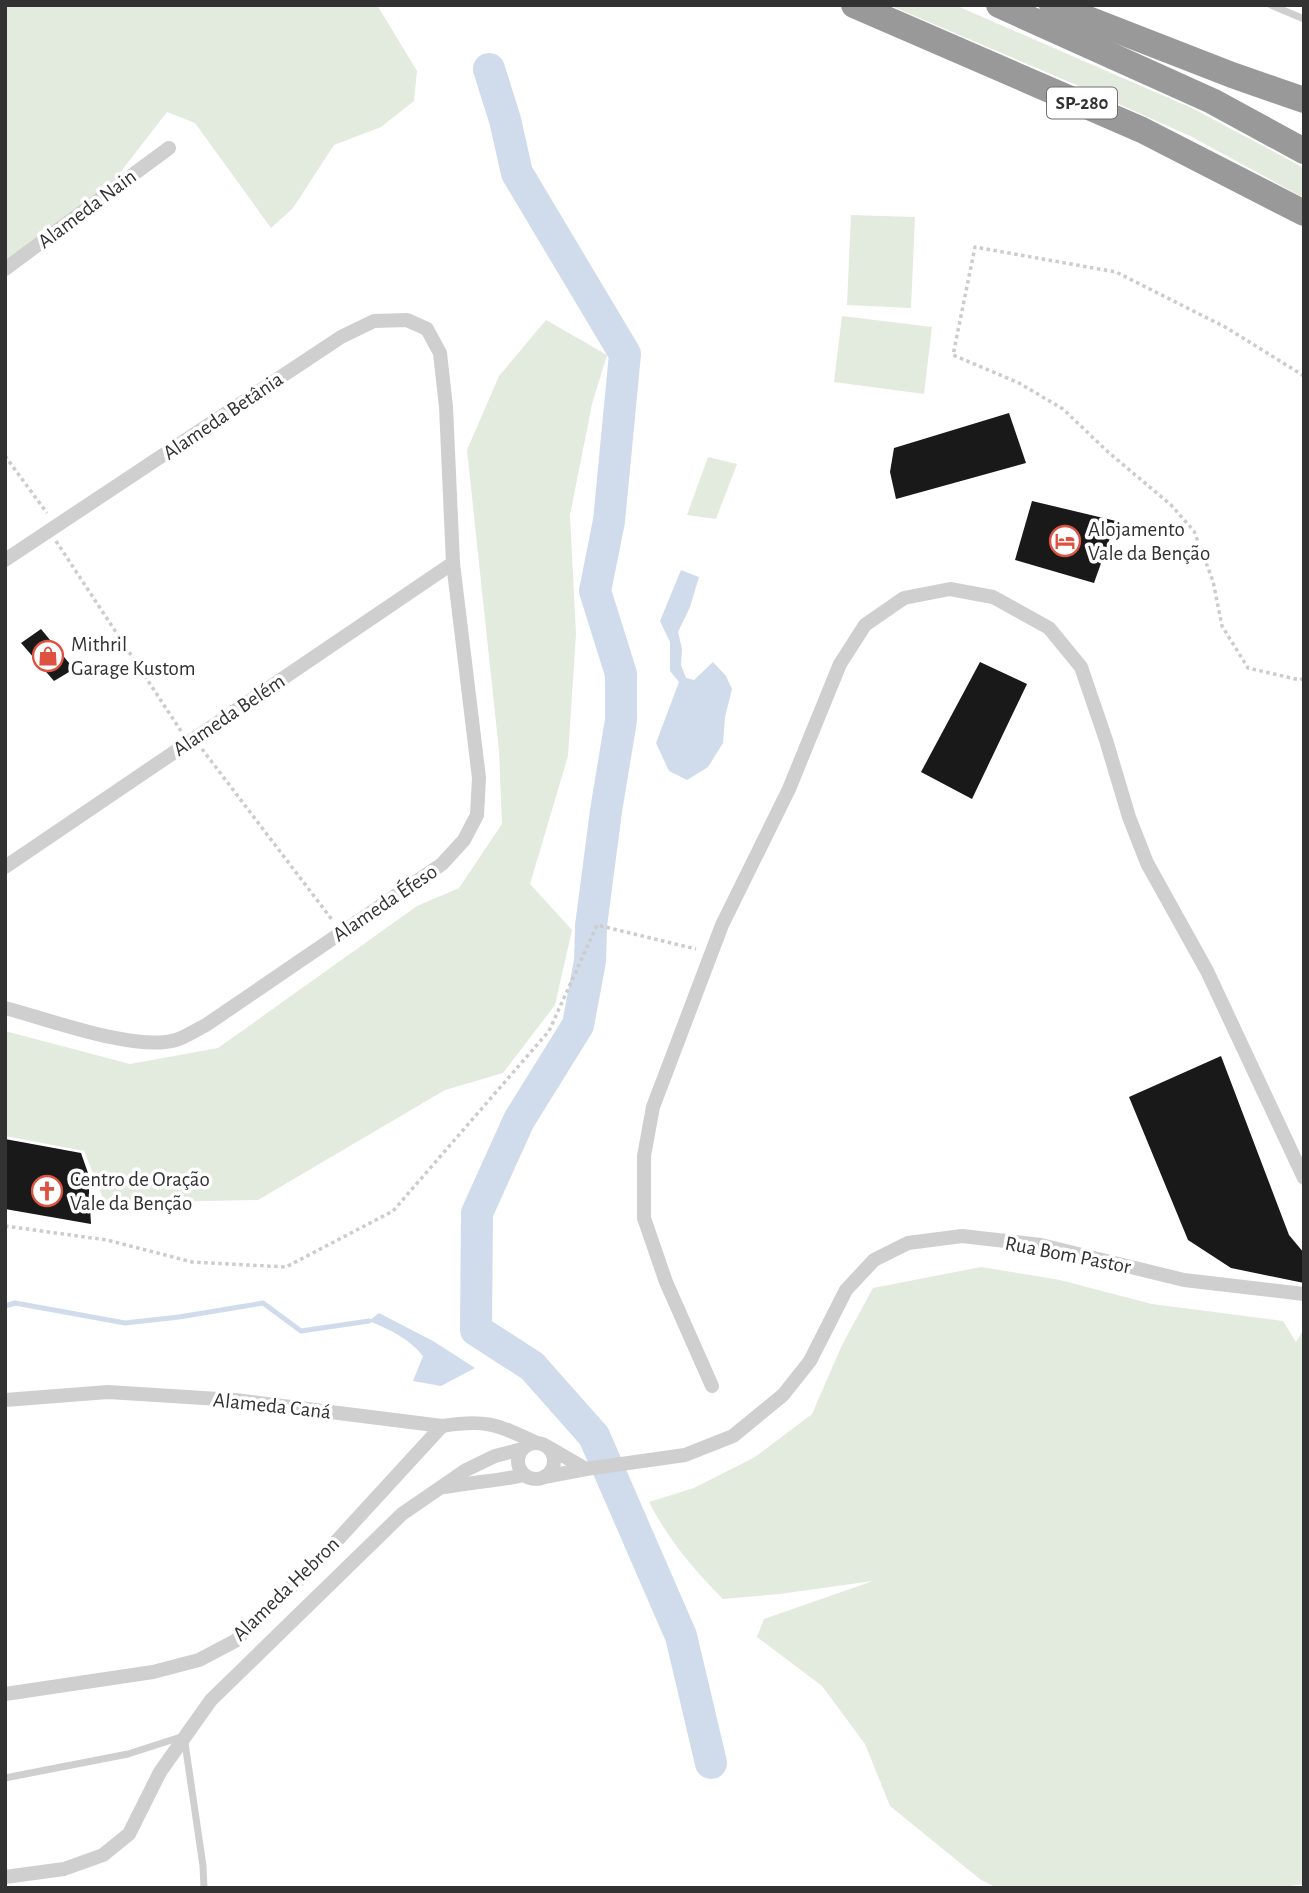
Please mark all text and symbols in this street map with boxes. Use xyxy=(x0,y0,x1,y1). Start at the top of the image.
road number: SP-280 xyxy=(1047,88,1117,118)
street label: Alameda Nain xyxy=(34,165,140,253)
street label: Alameda Betânia xyxy=(159,368,287,464)
place label: Alojamento Vale da Benção xyxy=(1088,519,1210,564)
hotel icon: Alojamento Vale da Benção xyxy=(1048,524,1082,558)
place label: Mithril Garage Kustom xyxy=(71,634,195,679)
shop icon: Mithril Garage Kustom xyxy=(31,639,65,673)
street label: Alameda Belém xyxy=(169,670,289,760)
street label: Alameda Éfeso xyxy=(328,859,441,945)
place label: Centro de Oração Vale da Benção xyxy=(70,1169,210,1214)
church icon: Centro de Oração Vale da Benção xyxy=(30,1174,64,1208)
street label: Rua Bom Pastor xyxy=(1003,1233,1133,1278)
street label: Alameda Caná xyxy=(212,1389,332,1423)
street label: Alameda Hebron xyxy=(229,1533,343,1645)

